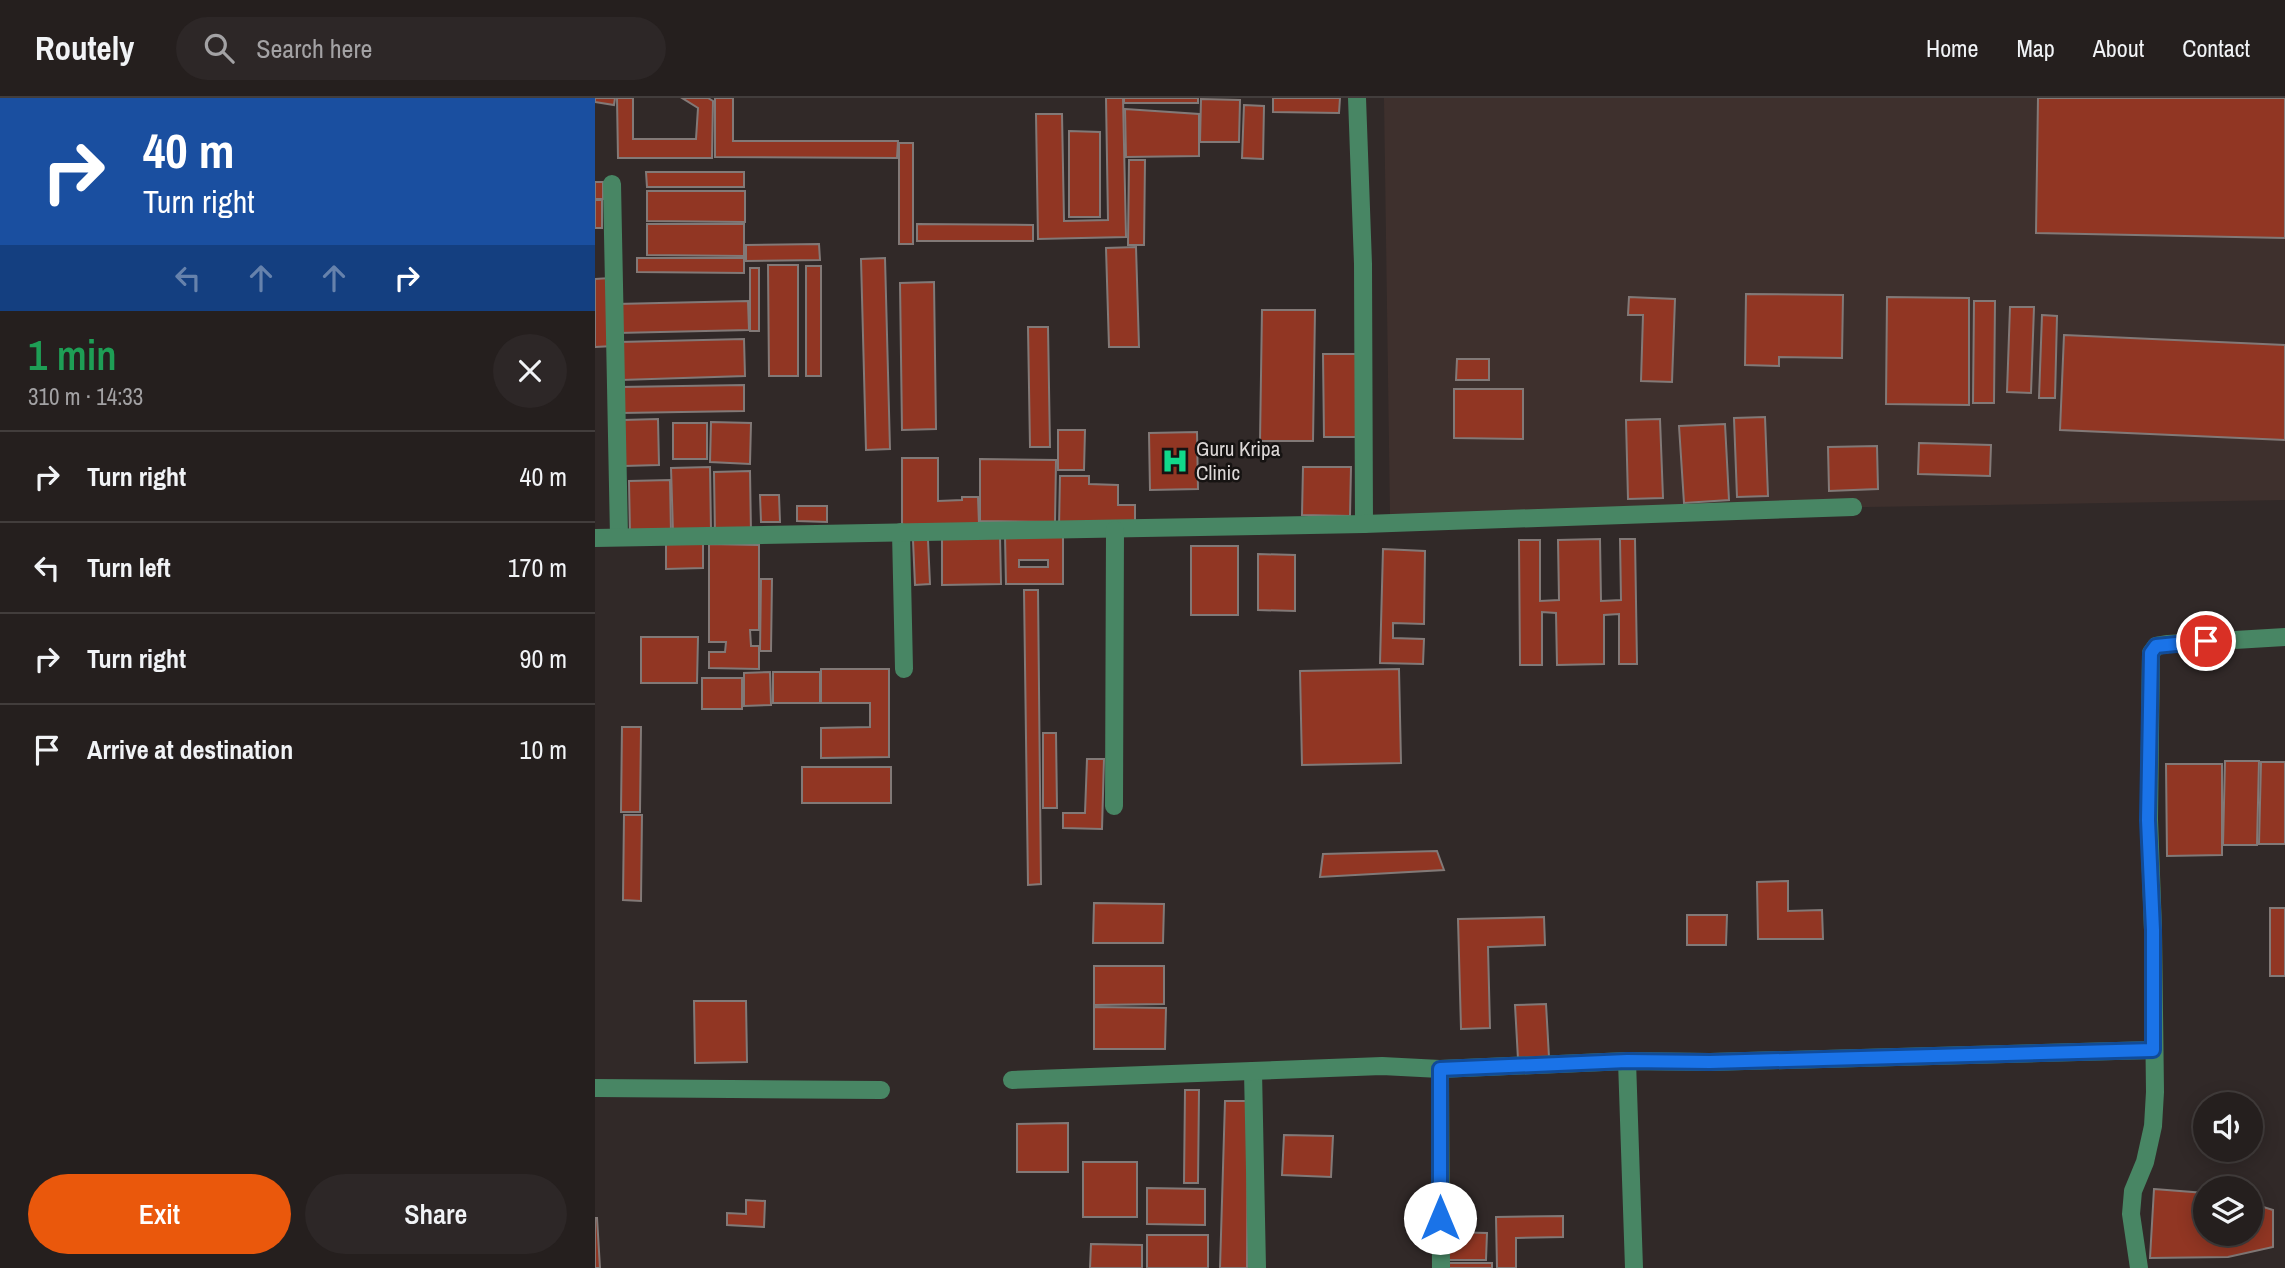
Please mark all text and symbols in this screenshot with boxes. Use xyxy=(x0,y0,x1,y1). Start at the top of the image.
search box xyxy=(176,17,666,80)
text: Routely xyxy=(35,26,134,70)
icon: search xyxy=(200,29,238,67)
text: Search here xyxy=(256,31,372,66)
text: Home xyxy=(1926,32,1978,64)
text: Map xyxy=(2016,32,2055,64)
text: About xyxy=(2093,32,2144,64)
text: Contact xyxy=(2182,32,2250,64)
text: 40 m xyxy=(143,117,235,183)
icon: right xyxy=(28,126,119,217)
text: Turn right xyxy=(143,180,255,223)
icon: left xyxy=(169,259,207,297)
icon: ahead xyxy=(242,259,280,297)
icon: ahead xyxy=(315,259,353,297)
icon: right xyxy=(388,259,426,297)
text: 1 min xyxy=(28,327,117,383)
button: close xyxy=(493,334,567,408)
text: 310 m · 14:33 xyxy=(28,381,143,412)
place label: Guru Kripa Clinic xyxy=(1196,434,1281,487)
hospital icon: Guru Kripa Clinic xyxy=(1160,446,1190,476)
icon: right xyxy=(28,458,66,496)
text: Turn right xyxy=(87,459,186,494)
text: 40 m xyxy=(520,459,567,494)
icon: left xyxy=(28,549,66,587)
text: Turn left xyxy=(87,550,171,585)
text: 170 m xyxy=(508,550,567,585)
pin xyxy=(2176,611,2236,671)
icon: arrive xyxy=(2187,622,2225,660)
icon: right xyxy=(28,640,66,678)
text: Turn right xyxy=(87,641,186,676)
text: 90 m xyxy=(520,641,567,676)
icon: arrive xyxy=(28,731,66,769)
text: Arrive at destination xyxy=(87,732,293,767)
text: 10 m xyxy=(520,732,567,767)
map controls xyxy=(2193,1092,2263,1246)
button: sound xyxy=(2193,1092,2263,1162)
button: Exit xyxy=(28,1174,291,1254)
button: Share xyxy=(305,1174,567,1254)
button: layers xyxy=(2193,1176,2263,1246)
position arrow xyxy=(1403,1181,1477,1255)

